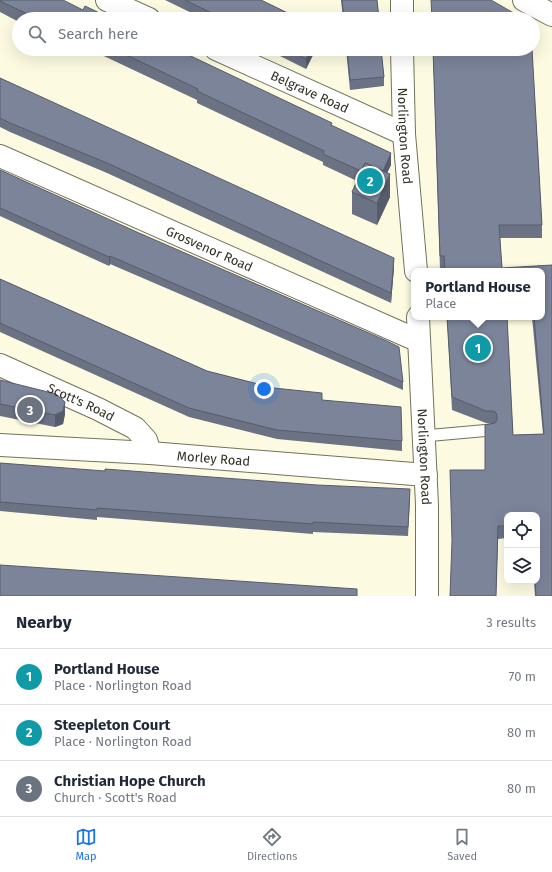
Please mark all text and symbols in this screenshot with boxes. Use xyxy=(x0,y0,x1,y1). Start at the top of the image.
search box xyxy=(12,12,540,56)
icon: search xyxy=(26,23,48,45)
text: Search here xyxy=(58,25,138,43)
street label: Belgrave Road xyxy=(269,67,351,116)
street label: Norlington Road xyxy=(395,88,416,185)
pin: 2 xyxy=(357,166,383,196)
street label: Grosvenor Road xyxy=(164,223,255,274)
popup xyxy=(411,268,545,320)
text: Portland House xyxy=(425,278,531,296)
text: Place xyxy=(425,296,456,311)
pin: 1 xyxy=(465,333,491,363)
your location xyxy=(254,379,274,399)
street label: Scott's Road xyxy=(45,380,117,424)
pin: 3 xyxy=(17,395,43,425)
street label: Norlington Road xyxy=(415,408,434,505)
street label: Morley Road xyxy=(176,448,251,468)
map controls xyxy=(504,512,540,584)
button: locate xyxy=(504,512,540,548)
button: layers xyxy=(504,548,540,584)
text: Nearby xyxy=(16,612,71,633)
text: 3 results xyxy=(486,615,536,630)
text: Portland House xyxy=(54,660,160,678)
text: 1 xyxy=(26,669,32,684)
text: 70 m xyxy=(509,669,536,684)
text: Place · Norlington Road xyxy=(54,678,192,693)
text: Steepleton Court xyxy=(54,716,170,734)
text: 2 xyxy=(26,725,32,740)
text: 80 m xyxy=(507,725,536,740)
text: Place · Norlington Road xyxy=(54,734,192,749)
text: Christian Hope Church xyxy=(54,772,206,790)
text: 3 xyxy=(26,781,32,796)
text: 80 m xyxy=(507,781,536,796)
text: Church · Scott's Road xyxy=(54,790,177,805)
tab: Map xyxy=(75,826,97,863)
tab: Directions xyxy=(247,826,297,863)
tab: Saved xyxy=(447,826,477,863)

